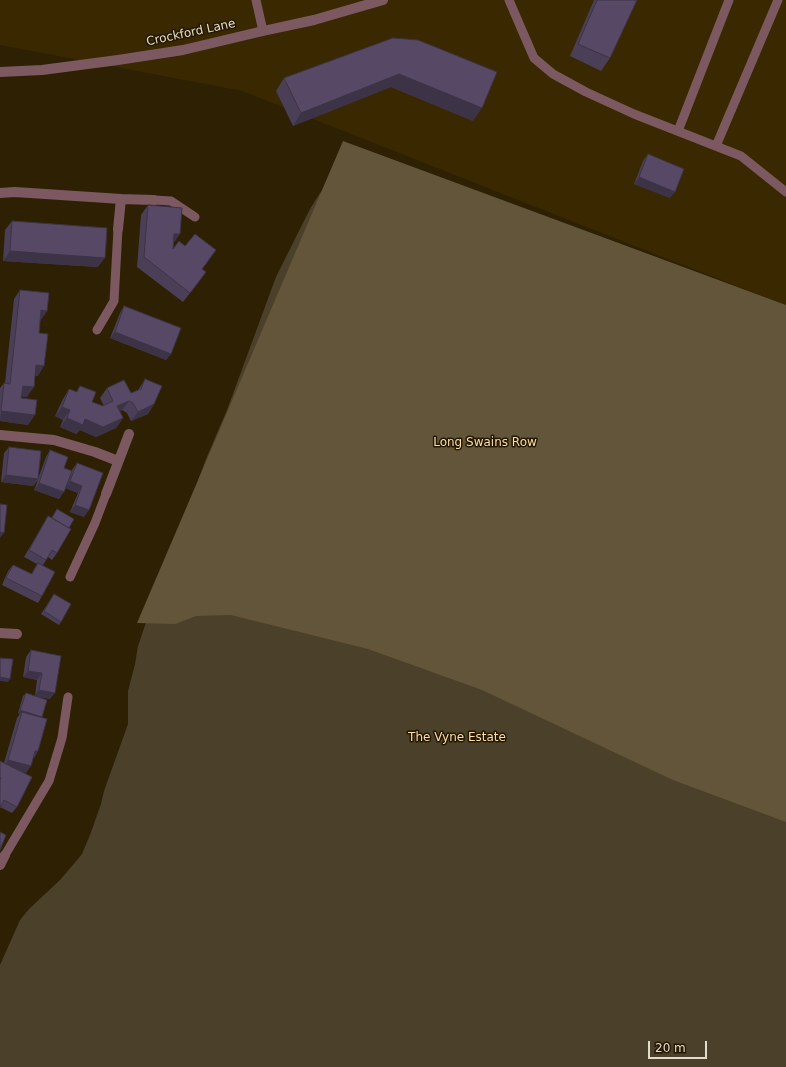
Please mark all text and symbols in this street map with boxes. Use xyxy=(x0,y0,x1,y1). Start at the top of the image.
street label: Crockford Lane xyxy=(145,17,237,49)
park label: Long Swains Row xyxy=(433,436,537,450)
park label: The Vyne Estate xyxy=(408,731,506,745)
scale bar xyxy=(650,1033,709,1059)
text: 20 m xyxy=(655,1041,686,1055)

